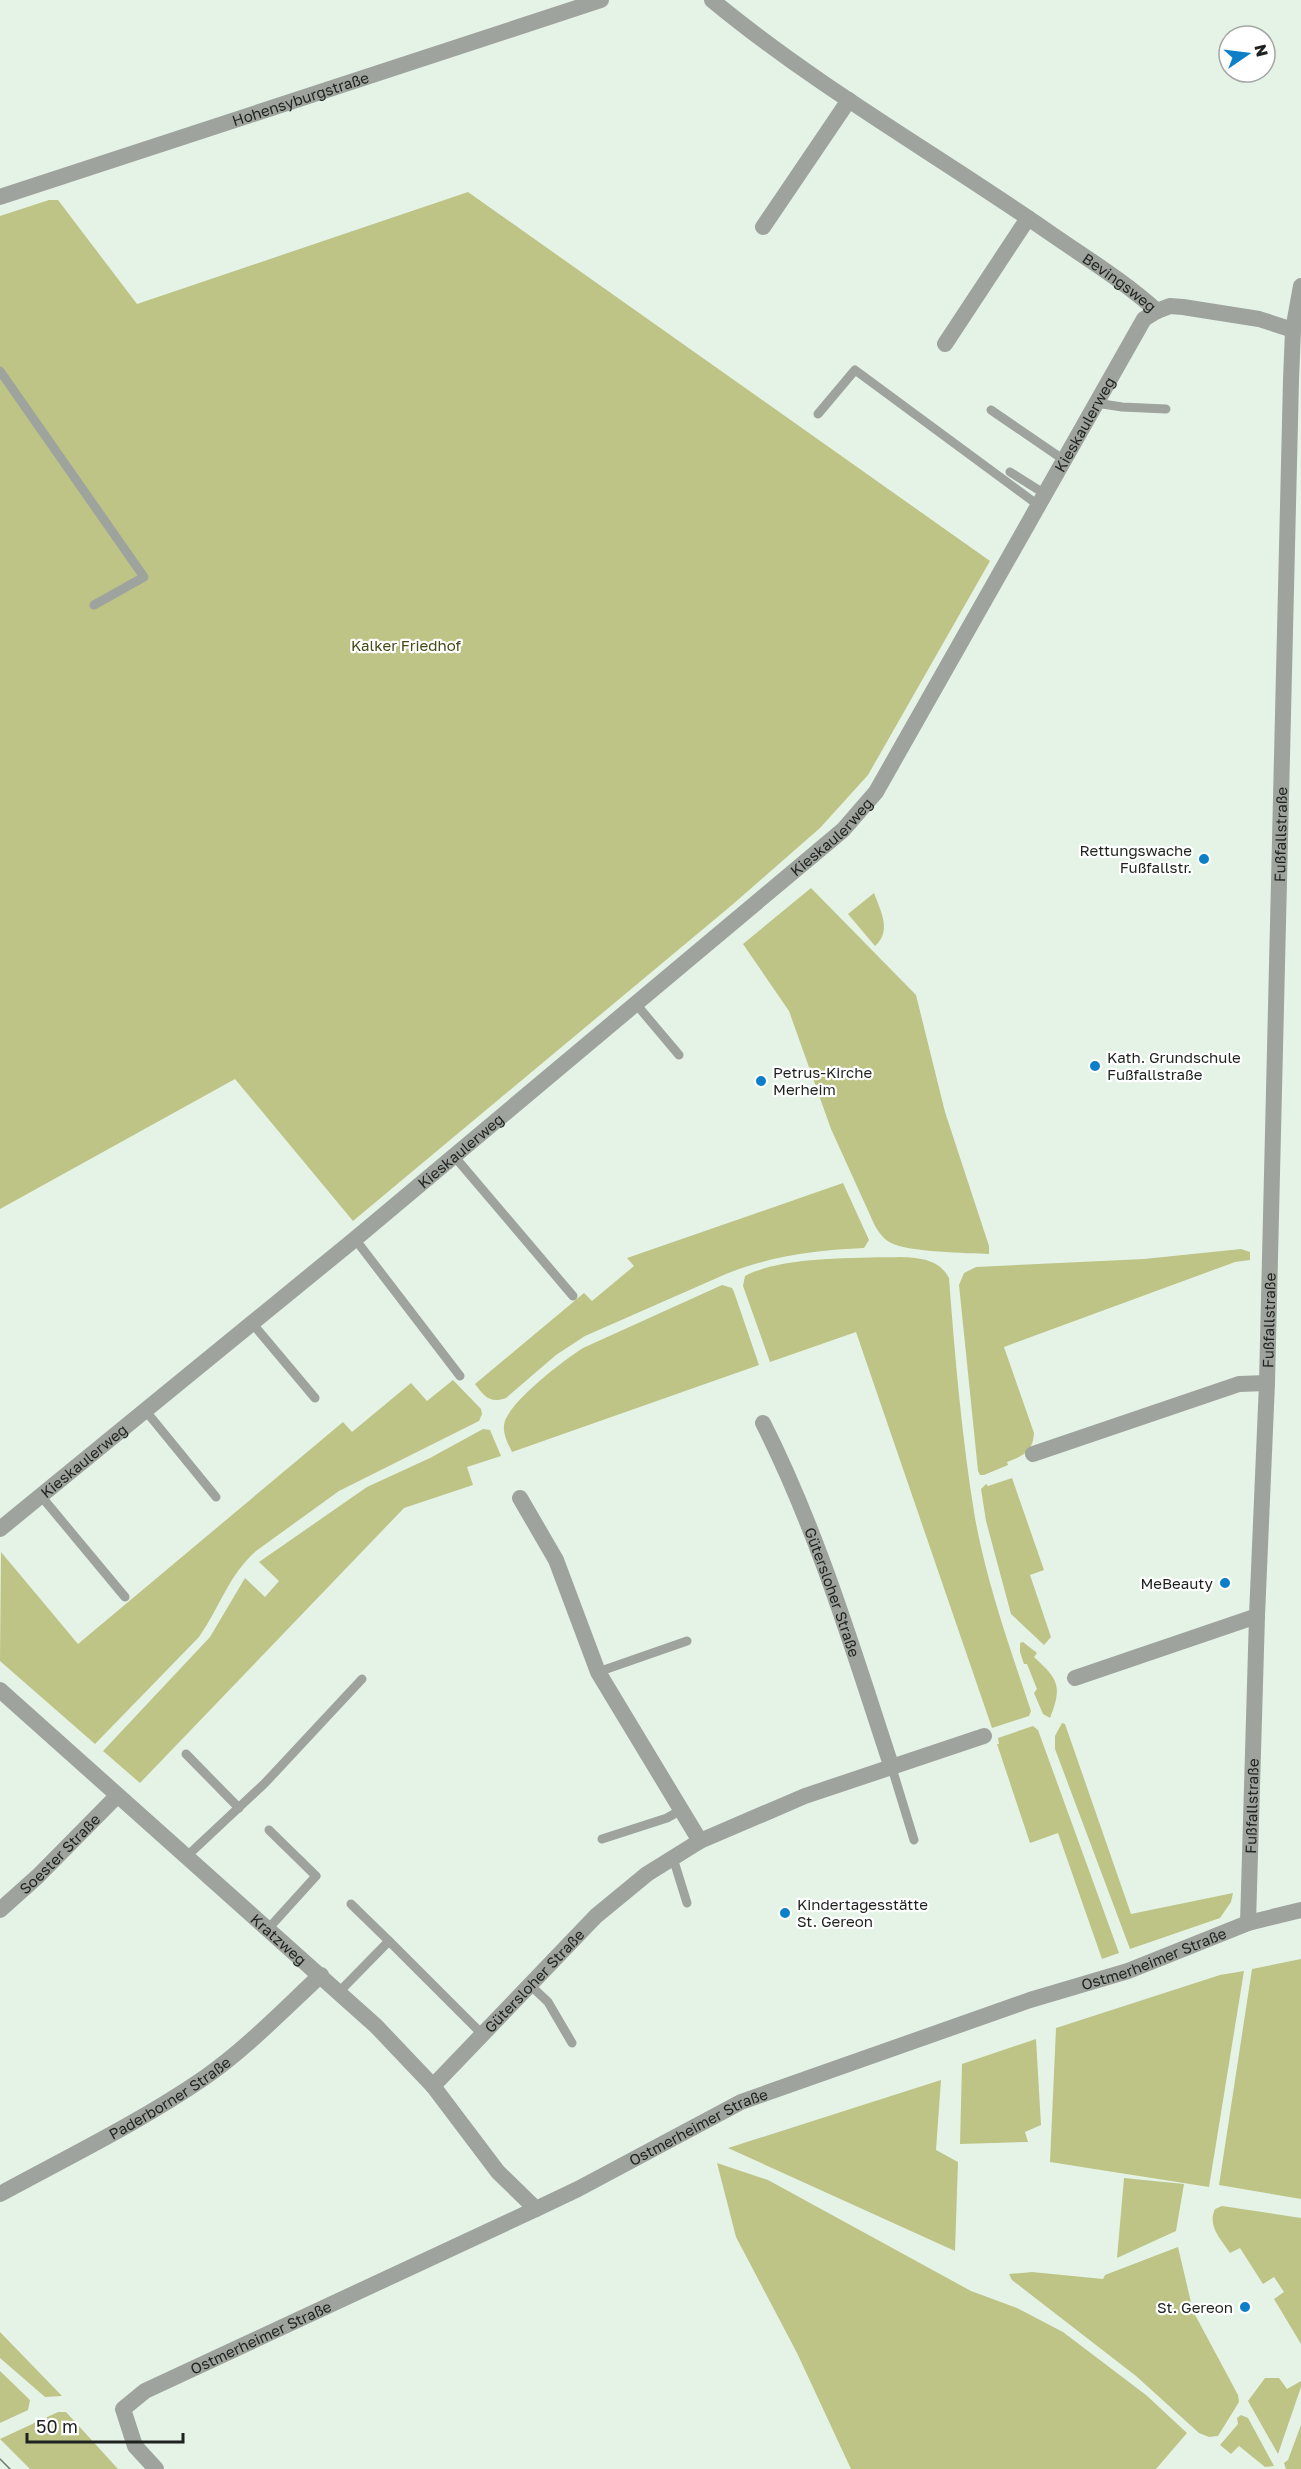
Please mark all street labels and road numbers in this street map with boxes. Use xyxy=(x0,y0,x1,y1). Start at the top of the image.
street label: Hohensyburgstraße xyxy=(230,68,371,129)
street label: Bevingsweg xyxy=(1079,249,1160,315)
street label: Kieskaulerweg xyxy=(1050,374,1118,475)
street label: Fußfallstraße xyxy=(1270,786,1290,882)
street label: Kieskaulerweg xyxy=(786,794,876,880)
street label: Kieskaulerweg xyxy=(414,1110,507,1192)
street label: Fußfallstraße xyxy=(1258,1272,1279,1368)
street label: Kieskaulerweg xyxy=(37,1420,131,1501)
street label: Gütersloher Straße xyxy=(801,1525,864,1659)
street label: Fußfallstraße xyxy=(1241,1758,1262,1854)
street label: Soester Straße xyxy=(15,1809,104,1898)
street label: Kratzweg xyxy=(247,1910,310,1969)
street label: Ostmerheimer Straße xyxy=(1079,1924,1229,1993)
street label: Gütersloher Straße xyxy=(480,1925,588,2036)
street label: Paderborner Straße xyxy=(106,2052,234,2143)
street label: Ostmerheimer Straße xyxy=(626,2084,770,2169)
street label: Ostmerheimer Straße xyxy=(187,2297,334,2378)

